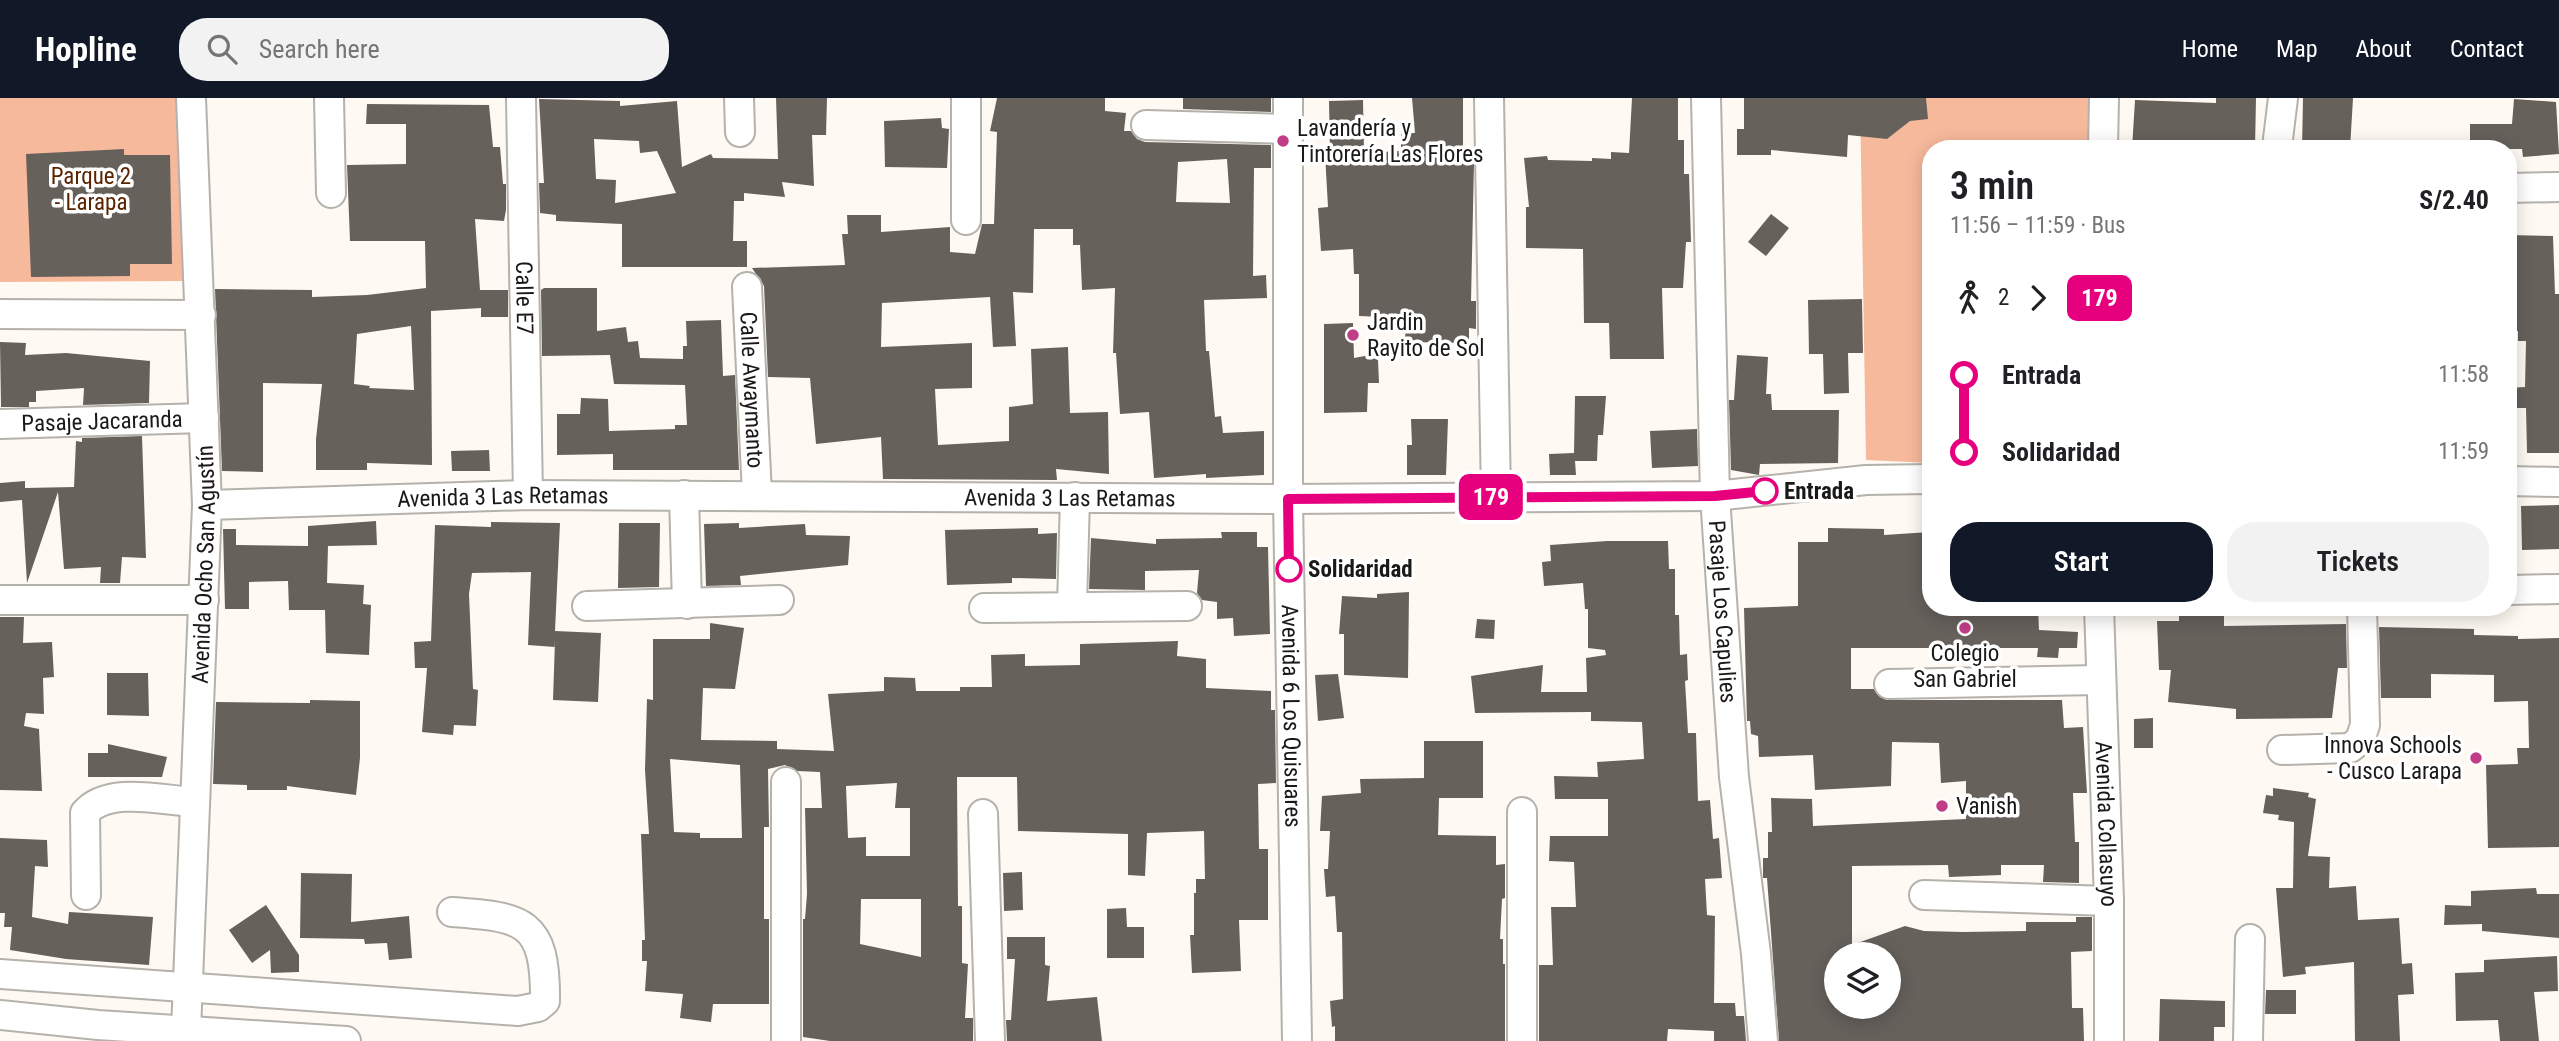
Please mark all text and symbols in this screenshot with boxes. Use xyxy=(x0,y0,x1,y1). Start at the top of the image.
search box xyxy=(179,18,669,81)
text: Hopline xyxy=(35,30,137,69)
icon: search xyxy=(203,30,241,68)
text: Search here xyxy=(259,34,380,64)
text: Home xyxy=(2182,35,2238,63)
text: Map xyxy=(2276,35,2318,63)
text: About xyxy=(2356,35,2412,63)
text: Contact xyxy=(2450,35,2524,63)
place label: Lavandería y Tintorería Las Flores xyxy=(1297,115,1483,168)
marker: Lavandería y Tintorería Las Flores xyxy=(1275,133,1291,149)
park label: Parque 2 - Larapa xyxy=(51,163,131,216)
text: 3 min xyxy=(1950,164,2034,208)
text: S/2.40 xyxy=(2419,185,2489,215)
text: 11:56 – 11:59 · Bus xyxy=(1950,212,2126,239)
street label: Calle E7 xyxy=(510,261,539,335)
icon: walk xyxy=(1950,279,1988,317)
icon: forward xyxy=(2019,279,2057,317)
text: 2 xyxy=(1998,284,2009,311)
text: 179 xyxy=(2081,284,2118,312)
place label: Jardin Rayito de Sol xyxy=(1367,309,1485,362)
street label: Calle Awaymanto xyxy=(735,311,769,469)
marker: Jardin Rayito de Sol xyxy=(1345,327,1361,343)
text: Entrada xyxy=(2002,360,2081,390)
text: 11:58 xyxy=(2438,361,2489,388)
street label: Pasaje Jacaranda xyxy=(21,405,183,437)
text: Solidaridad xyxy=(2002,437,2120,467)
text: 11:59 xyxy=(2438,438,2489,465)
street label: Avenida Ocho San Agustín xyxy=(186,445,221,684)
line badge: 179 xyxy=(1451,474,1531,520)
marker: Entrada xyxy=(1752,478,1778,504)
place label: Entrada xyxy=(1784,478,1854,505)
street label: Avenida 3 Las Retamas xyxy=(397,481,609,513)
text: 179 xyxy=(1473,483,1509,511)
street label: Avenida 3 Las Retamas xyxy=(964,484,1176,512)
street label: Pasaje Los Capulies xyxy=(1703,519,1742,704)
button: Start xyxy=(1950,522,2213,602)
button: Tickets xyxy=(2227,522,2489,602)
marker: Solidaridad xyxy=(1276,556,1302,582)
place label: Solidaridad xyxy=(1308,556,1413,583)
street label: Avenida 6 Los Quisuares xyxy=(1276,604,1307,828)
marker: Colegio San Gabriel xyxy=(1957,620,1973,636)
place label: Colegio San Gabriel xyxy=(1913,640,2017,693)
place label: Innova Schools - Cusco Larapa xyxy=(2324,732,2462,785)
street label: Avenida Collasuyo xyxy=(2090,740,2123,907)
marker: Innova Schools - Cusco Larapa xyxy=(2468,750,2484,766)
place label: Vanish xyxy=(1956,793,2017,820)
marker: Vanish xyxy=(1934,798,1950,814)
map controls xyxy=(1824,942,1901,1019)
button: layers xyxy=(1824,942,1901,1019)

